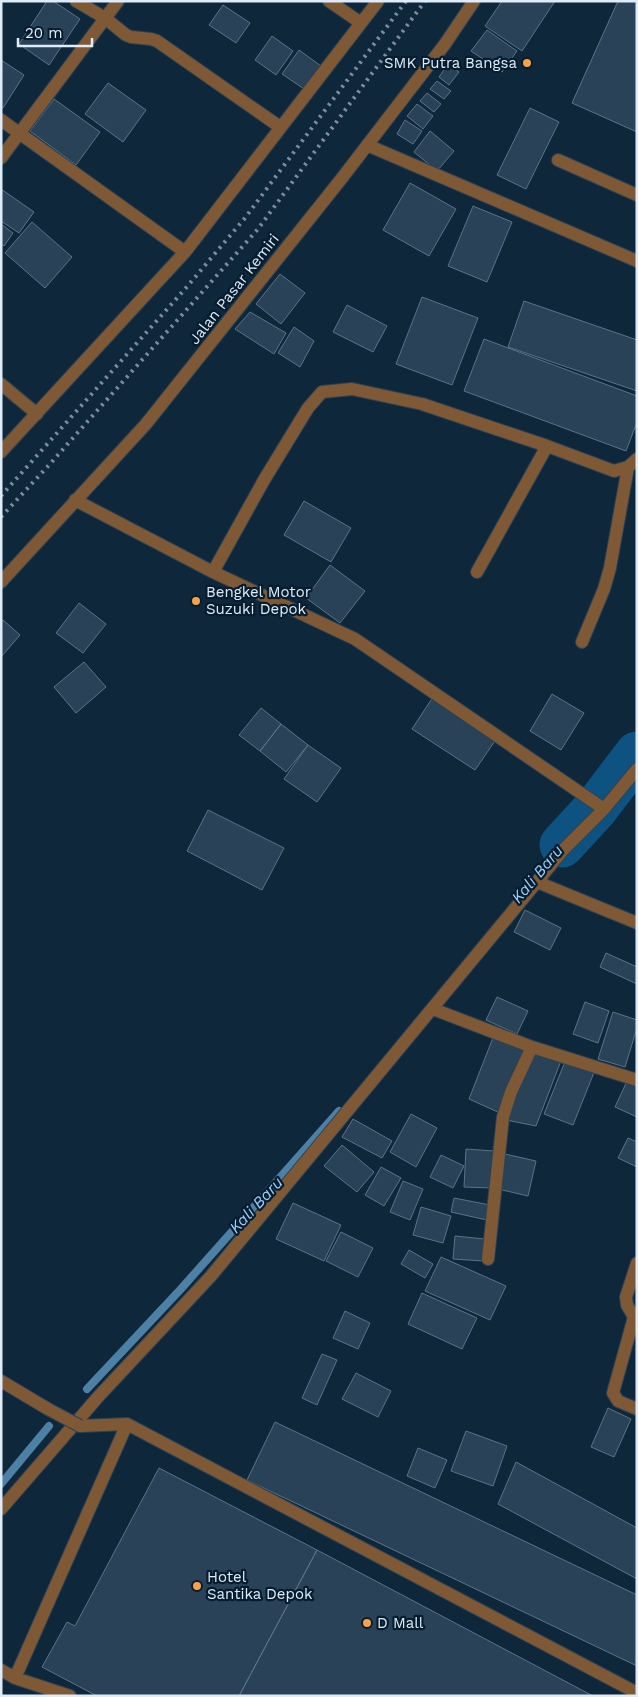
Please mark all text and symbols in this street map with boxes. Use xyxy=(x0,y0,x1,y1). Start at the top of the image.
scale bar xyxy=(18,15,91,47)
text: 20 m xyxy=(25,24,63,42)
place label: SMK Putra Bangsa xyxy=(384,54,518,72)
marker: SMK Putra Bangsa xyxy=(521,57,533,69)
street label: Jalan Pasar Kemiri xyxy=(185,230,283,348)
place label: Bengkel Motor Suzuki Depok xyxy=(206,583,311,618)
marker: Bengkel Motor Suzuki Depok xyxy=(190,595,202,607)
water label: Kali Baru xyxy=(507,841,567,907)
water label: Kali Baru xyxy=(225,1173,287,1237)
place label: Hotel Santika Depok xyxy=(207,1568,313,1603)
marker: Hotel Santika Depok xyxy=(191,1580,203,1592)
place label: D Mall xyxy=(377,1614,424,1632)
marker: D Mall xyxy=(361,1617,373,1629)

